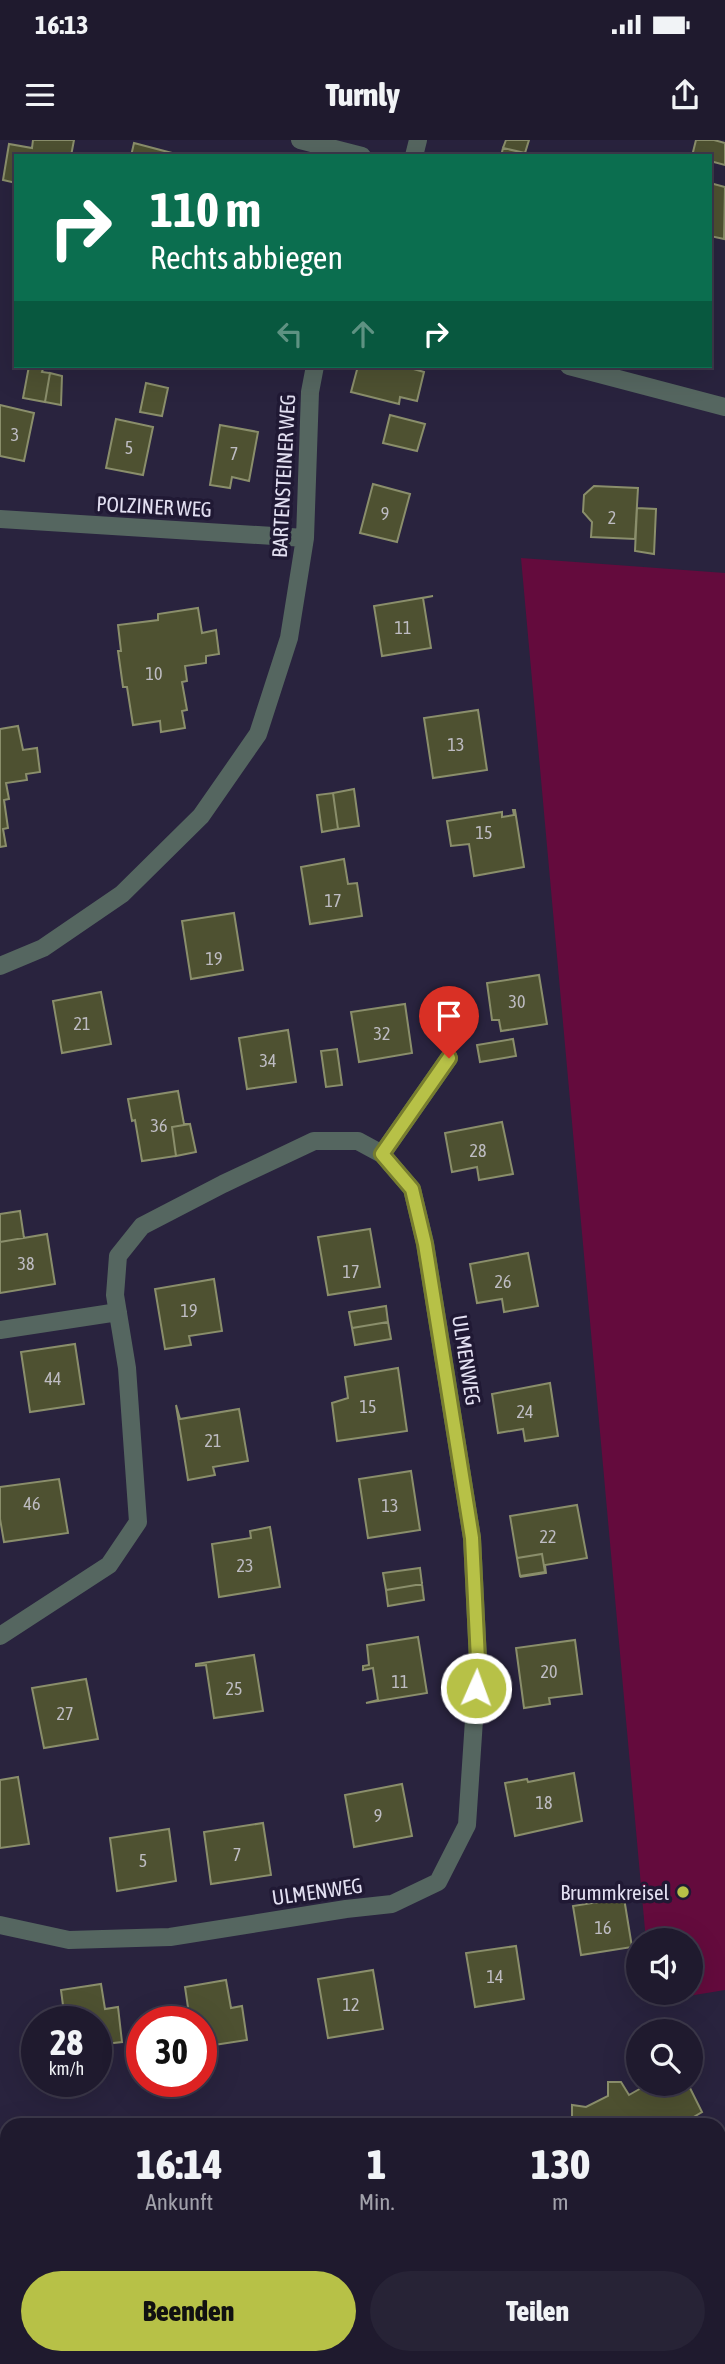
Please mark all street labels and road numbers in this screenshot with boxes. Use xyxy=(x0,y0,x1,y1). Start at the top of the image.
street label: BARTENSTEINER WEG xyxy=(267,394,299,558)
street label: POLZINER WEG xyxy=(96,491,212,521)
street label: ULMENWEG xyxy=(448,1313,486,1407)
street label: ULMENWEG xyxy=(270,1873,364,1909)

